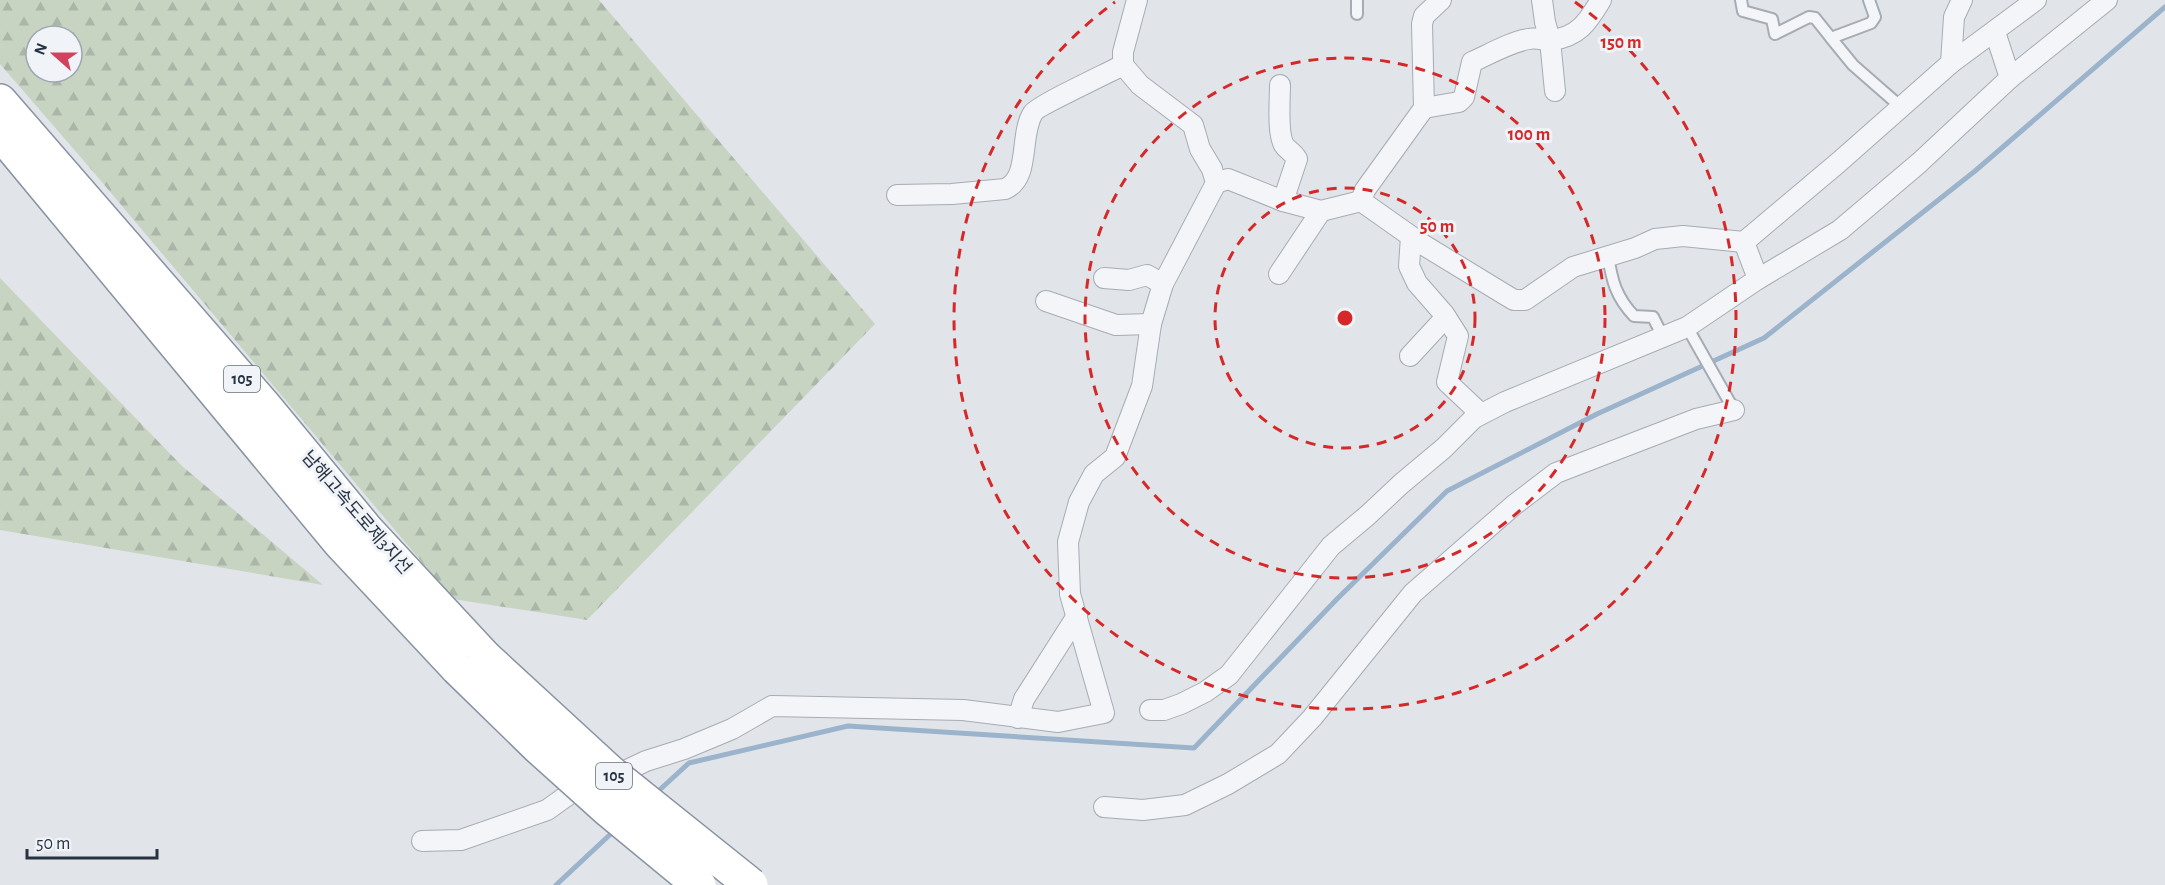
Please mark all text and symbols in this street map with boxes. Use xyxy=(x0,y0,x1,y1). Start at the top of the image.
north arrow xyxy=(24,24,84,84)
text: 150 m xyxy=(1601,34,1641,52)
text: N xyxy=(31,41,50,57)
text: 100 m xyxy=(1508,126,1550,144)
text: 50 m xyxy=(1420,218,1454,236)
centre of rings xyxy=(1335,308,1355,328)
road number: 105 xyxy=(224,366,260,392)
street label: 남해고속도로제3지선 xyxy=(298,447,416,578)
road number: 105 xyxy=(596,763,632,789)
scale bar xyxy=(27,822,158,860)
text: 50 m xyxy=(36,835,70,853)

